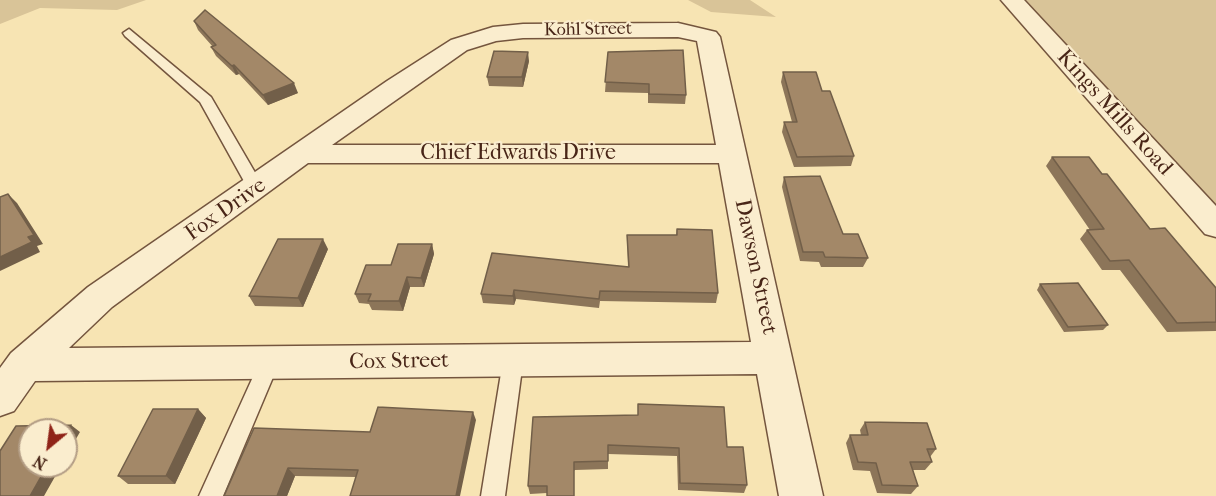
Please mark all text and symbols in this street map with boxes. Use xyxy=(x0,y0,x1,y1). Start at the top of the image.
street label: Kohl Street xyxy=(544,18,632,42)
street label: Kings Mills Road xyxy=(1051,45,1177,181)
street label: Chief Edwards Drive xyxy=(420,141,616,167)
street label: Fox Drive xyxy=(181,173,271,247)
street label: Dawson Street xyxy=(728,197,782,337)
street label: Cox Street xyxy=(349,348,449,376)
north arrow xyxy=(18,418,78,478)
text: N xyxy=(30,451,50,474)

